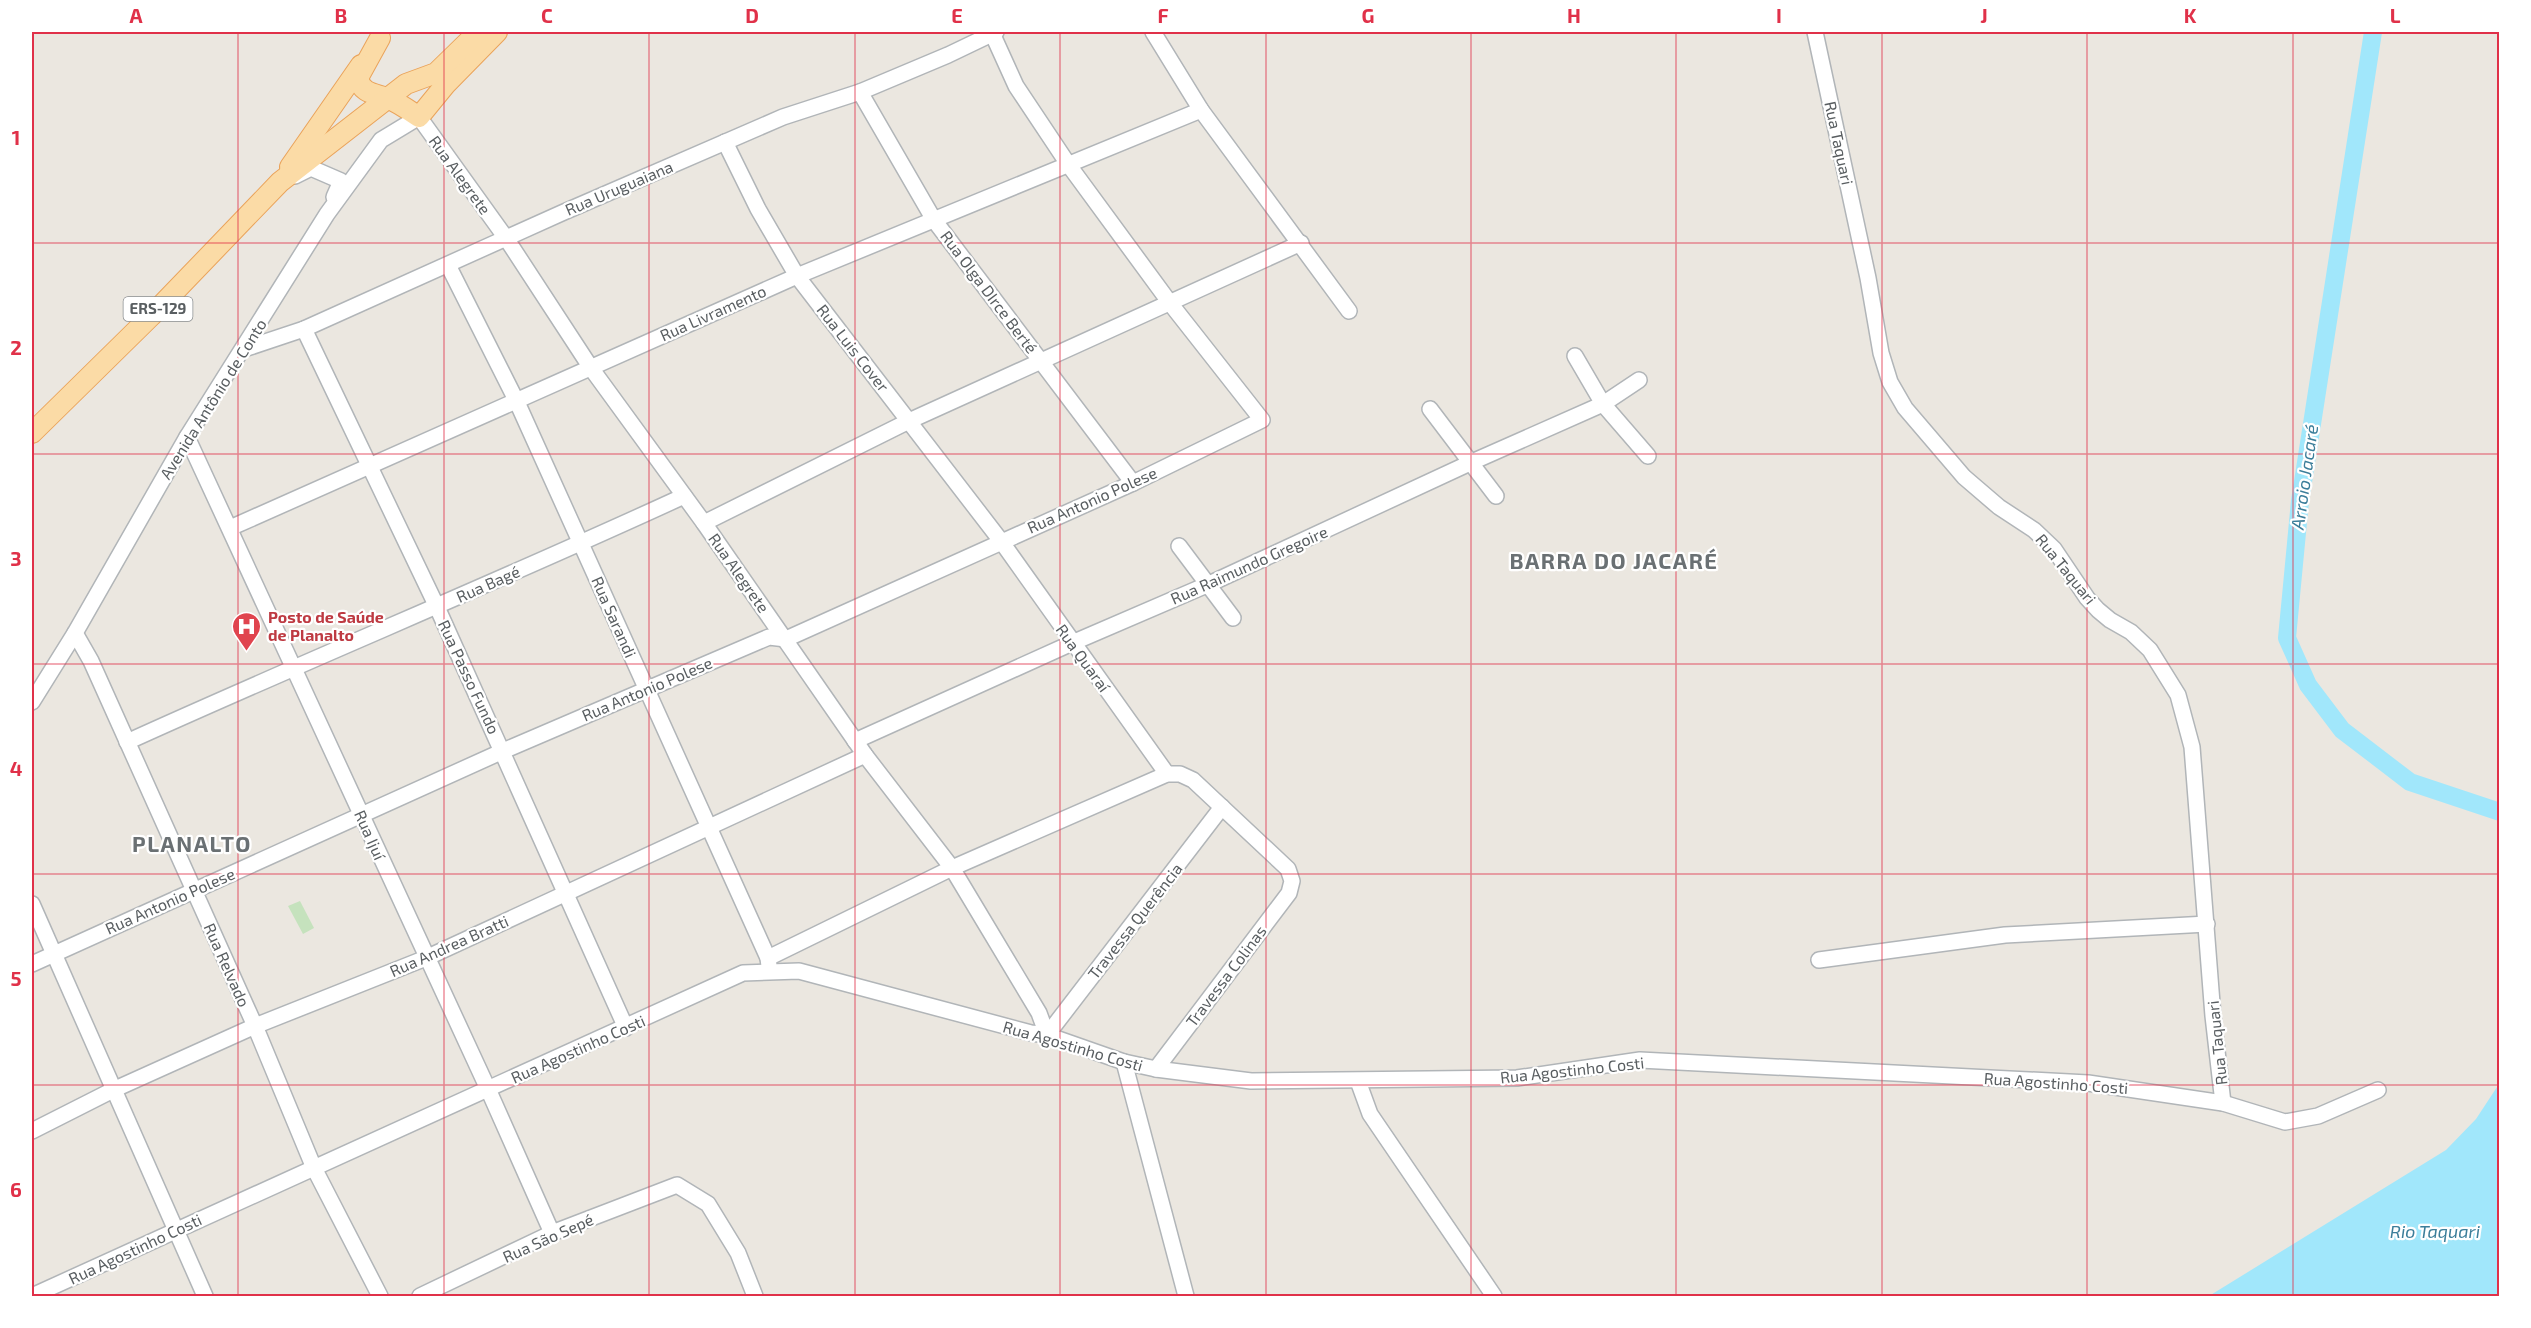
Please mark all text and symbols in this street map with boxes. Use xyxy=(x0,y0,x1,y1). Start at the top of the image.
text: A xyxy=(129,3,143,27)
text: B xyxy=(335,3,347,27)
text: C xyxy=(541,3,553,27)
text: D xyxy=(745,3,759,27)
text: E xyxy=(951,3,963,27)
text: F xyxy=(1157,3,1169,27)
text: G xyxy=(1362,3,1374,27)
text: H xyxy=(1567,3,1581,27)
text: I xyxy=(1776,3,1782,27)
text: J xyxy=(1980,3,1988,27)
text: K xyxy=(2184,3,2197,27)
text: L xyxy=(2390,3,2401,27)
street label: Rua Taquari xyxy=(1821,99,1858,186)
text: 1 xyxy=(12,125,20,149)
street label: Rua Alegrete xyxy=(425,132,495,218)
street label: Rua Uruguaiana xyxy=(562,156,676,219)
street label: Rua Olga DIrce Berté xyxy=(937,227,1042,357)
street label: Rua Livramento xyxy=(657,281,769,344)
road number: ERS-129 xyxy=(124,297,192,321)
street label: Rua Luis Cover xyxy=(813,300,894,396)
street label: Avenida Antônio de Conto xyxy=(155,315,270,482)
text: 2 xyxy=(10,335,22,359)
water label: Arroio Jacaré xyxy=(2286,423,2322,532)
street label: Rua Antonio Polese xyxy=(1024,462,1160,537)
street label: Rua Raimundo Gregoire xyxy=(1167,521,1330,608)
street label: Rua Alegrete xyxy=(705,529,774,616)
street label: Rua Taquari xyxy=(2032,530,2101,608)
text: 3 xyxy=(10,546,22,570)
district label: BARRA DO JACARÉ xyxy=(1509,547,1719,573)
street label: Rua Bagé xyxy=(453,561,523,606)
street label: Rua Sarandi xyxy=(588,573,641,660)
place label: Posto de Saúde de Planalto xyxy=(268,607,384,644)
hospital icon: Posto de Saúde de Planalto xyxy=(231,610,263,652)
street label: Rua Passo Fundo xyxy=(435,617,504,737)
street label: Rua Quaraí xyxy=(1052,620,1115,697)
street label: Rua Antonio Polese xyxy=(579,652,715,725)
text: 4 xyxy=(10,756,23,780)
street label: Rua Ijuí xyxy=(350,807,390,864)
district label: PLANALTO xyxy=(132,830,252,856)
street label: Travessa Querência xyxy=(1084,859,1186,983)
street label: Rua Antonio Polese xyxy=(102,863,238,938)
street label: Rua Andrea Bratti xyxy=(387,911,511,980)
street label: Rua Relvado xyxy=(201,920,254,1010)
street label: Travessa Colinas xyxy=(1181,921,1270,1030)
text: 5 xyxy=(10,966,22,990)
street label: Rua Taquari xyxy=(2203,1000,2230,1086)
street label: Rua Agostinho Costi xyxy=(508,1010,648,1087)
street label: Rua Agostinho Costi xyxy=(1001,1016,1145,1075)
street label: Rua Agostinho Costi xyxy=(1499,1052,1645,1087)
street label: Rua Agostinho Costi xyxy=(1983,1068,2129,1097)
text: 6 xyxy=(10,1177,22,1201)
street label: Rua Agostinho Costi xyxy=(65,1209,204,1288)
street label: Rua São Sepé xyxy=(500,1209,596,1266)
water label: Rio Taquari xyxy=(2390,1220,2481,1242)

